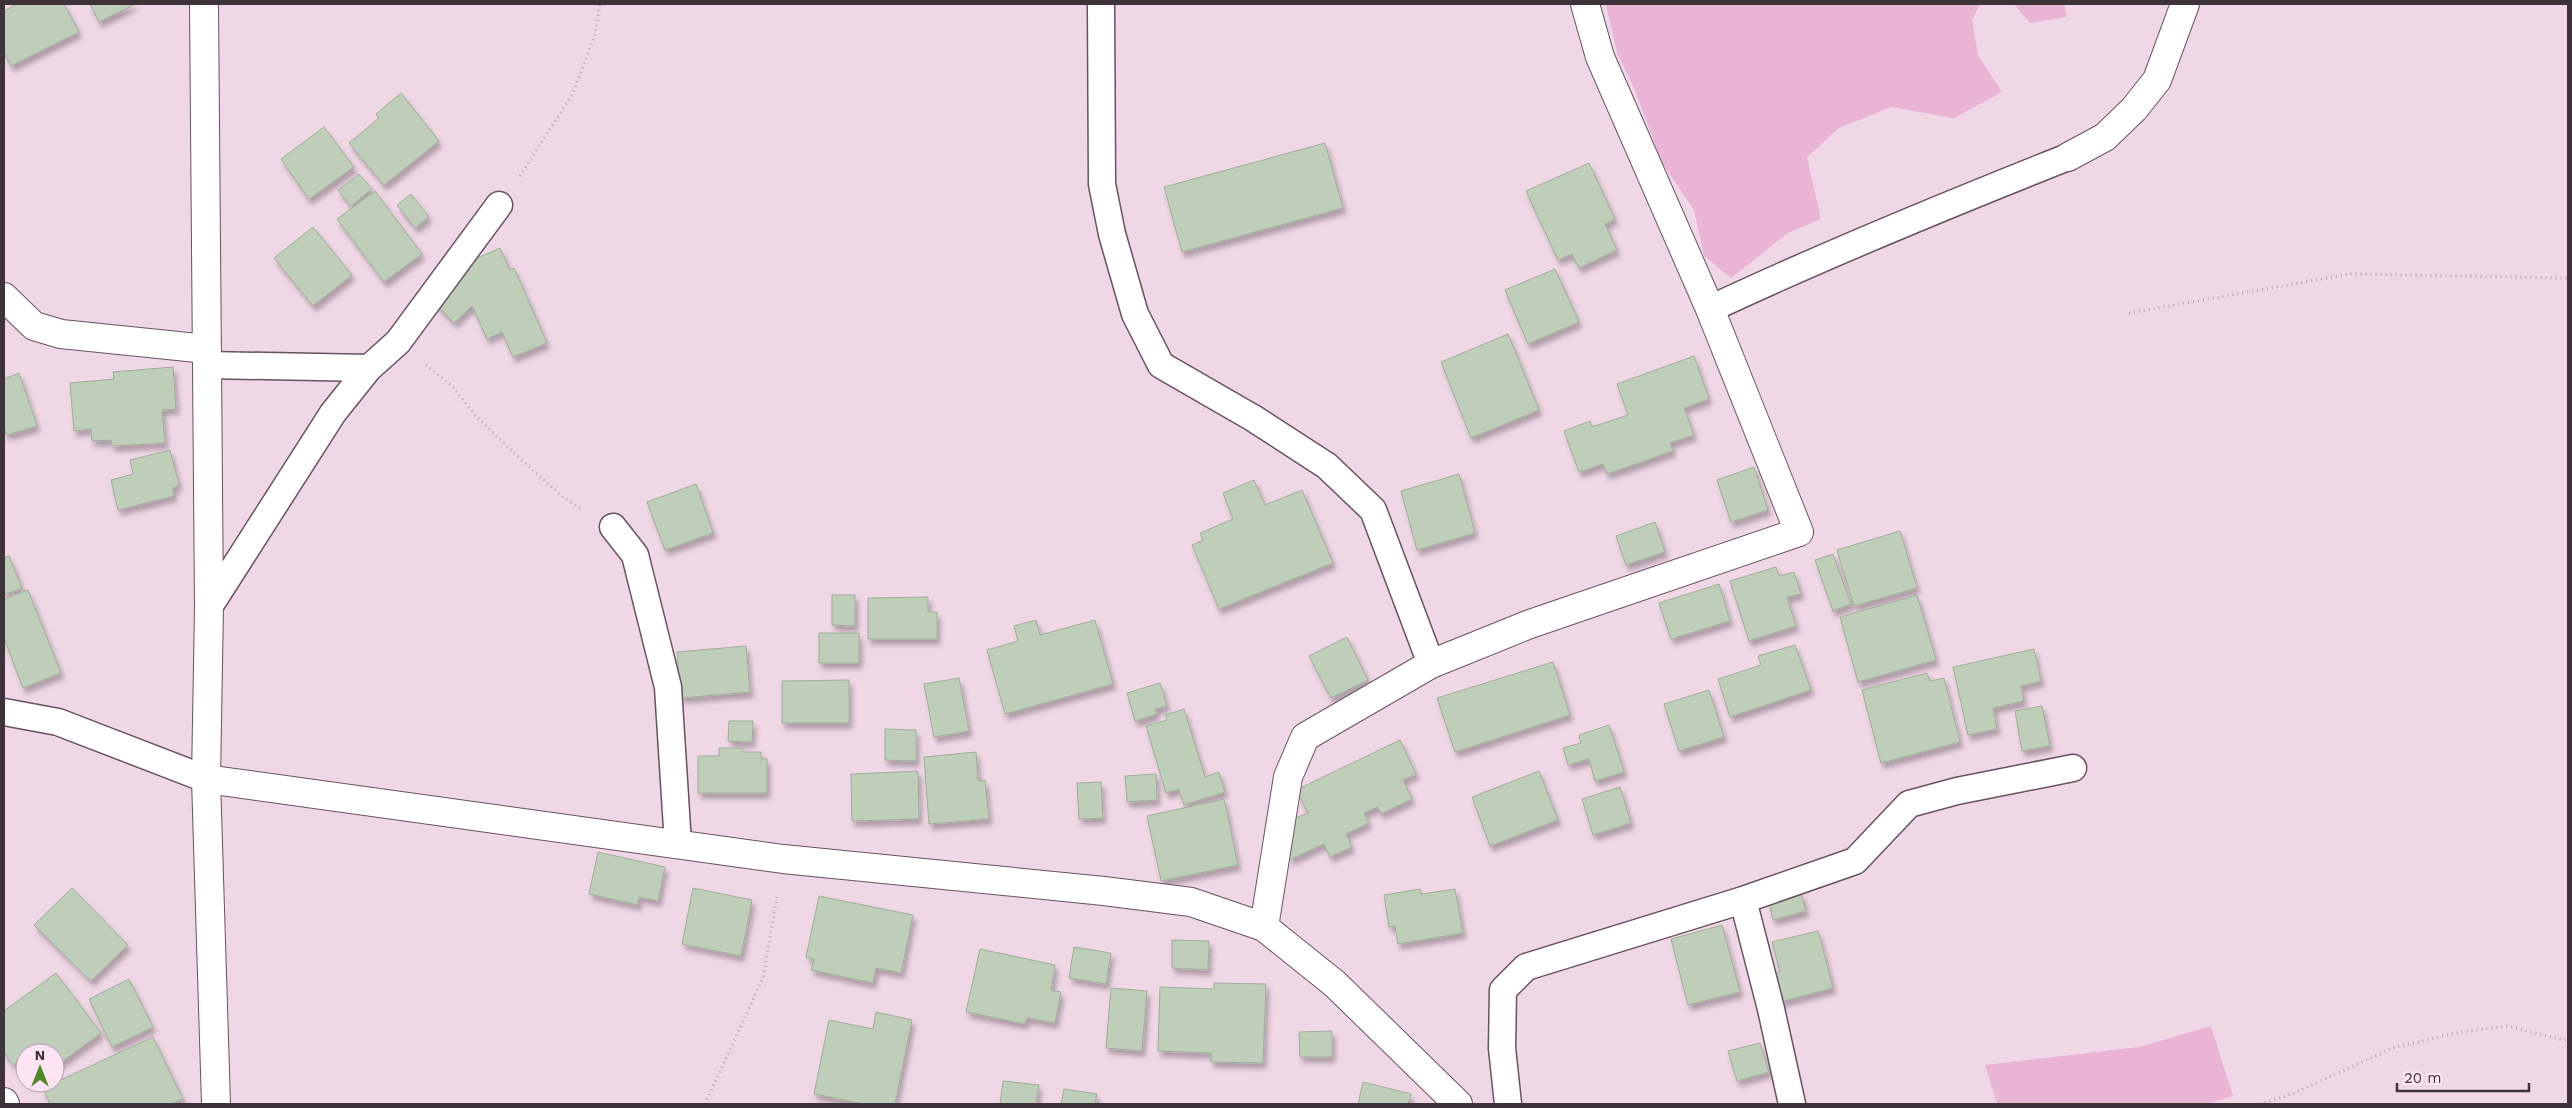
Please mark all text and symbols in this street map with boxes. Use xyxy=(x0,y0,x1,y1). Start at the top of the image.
north arrow xyxy=(15,1043,65,1093)
text: N xyxy=(35,1047,45,1063)
scale bar xyxy=(2397,1060,2530,1092)
text: 20 m xyxy=(2404,1069,2442,1087)

